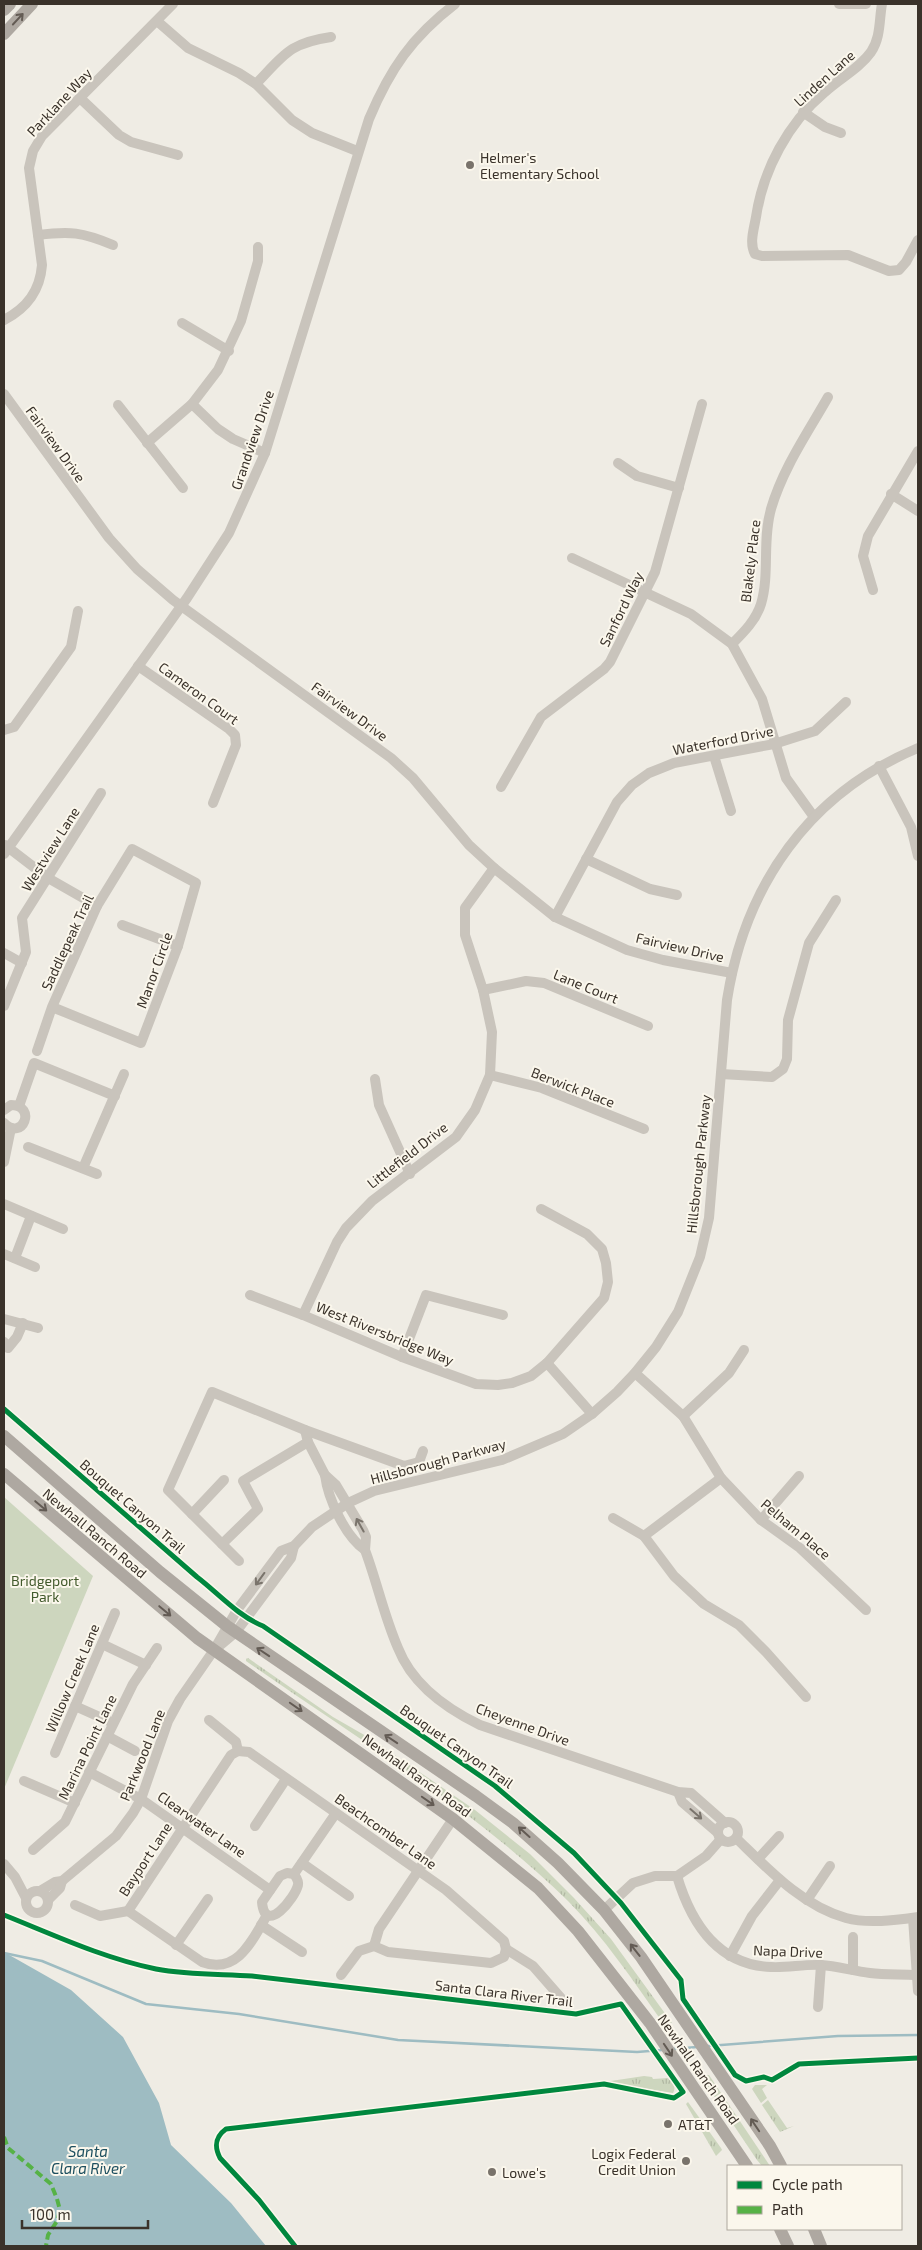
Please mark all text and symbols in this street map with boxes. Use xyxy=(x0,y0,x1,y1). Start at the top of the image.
one-way arrow xyxy=(12,13,24,25)
street label: Linden Lane xyxy=(790,46,858,110)
street label: Parklane Way xyxy=(23,64,95,140)
place label: Helmer's Elementary School xyxy=(480,149,600,182)
marker: Helmer's Elementary School xyxy=(464,159,476,171)
street label: Grandview Drive xyxy=(227,388,277,492)
street label: Fairview Drive xyxy=(23,403,89,485)
street label: Blakely Place xyxy=(736,519,764,603)
street label: Sanford Way xyxy=(596,568,647,649)
street label: Cameron Court xyxy=(156,658,242,728)
street label: Fairview Drive xyxy=(309,678,391,744)
street label: Waterford Drive xyxy=(671,722,775,758)
street label: Westview Lane xyxy=(17,804,83,894)
street label: Saddlepeak Trail xyxy=(37,890,97,993)
street label: Fairview Drive xyxy=(634,929,726,965)
street label: Manor Circle xyxy=(132,930,176,1010)
street label: Lane Court xyxy=(551,965,621,1007)
street label: Berwick Place xyxy=(529,1063,617,1111)
street label: Hillsborough Parkway xyxy=(682,1093,714,1234)
street label: Littlefield Drive xyxy=(363,1118,451,1192)
street label: West Riversbridge Way xyxy=(314,1298,457,1369)
street label: Hillsborough Parkway xyxy=(368,1435,508,1487)
street label: Bouquet Canyon Trail xyxy=(77,1456,190,1557)
street label: Newhall Ranch Road xyxy=(39,1484,151,1582)
street label: Pelham Place xyxy=(758,1495,834,1563)
one-way arrow xyxy=(34,1500,47,1511)
one-way arrow xyxy=(355,1518,365,1533)
park label: Bridgeport Park xyxy=(11,1572,79,1605)
one-way arrow xyxy=(255,1572,265,1586)
one-way arrow xyxy=(158,1605,171,1616)
street label: Willow Creek Lane xyxy=(41,1621,103,1735)
one-way arrow xyxy=(256,1646,270,1656)
street label: Marina Point Lane xyxy=(54,1692,120,1802)
street label: Cheyenne Drive xyxy=(474,1699,572,1749)
street label: Bouquet Canyon Trail xyxy=(397,1701,518,1792)
one-way arrow xyxy=(288,1702,302,1712)
street label: Parkwood Lane xyxy=(116,1707,168,1803)
street label: Newhall Ranch Road xyxy=(359,1730,475,1820)
one-way arrow xyxy=(384,1734,398,1744)
street label: Clearwater Lane xyxy=(155,1787,249,1861)
street label: Beachcomber Lane xyxy=(332,1790,440,1872)
one-way arrow xyxy=(421,1796,435,1806)
one-way arrow xyxy=(689,1808,702,1819)
street label: Bayport Lane xyxy=(115,1819,175,1899)
one-way arrow xyxy=(517,1827,530,1838)
street label: Napa Drive xyxy=(753,1941,823,1961)
one-way arrow xyxy=(630,1944,641,1957)
street label: Santa Clara River Trail xyxy=(434,1976,575,2010)
street label: Newhall Ranch Road xyxy=(655,2011,743,2127)
one-way arrow xyxy=(663,2043,673,2057)
place label: AT&T xyxy=(678,2116,712,2133)
marker: AT&T xyxy=(662,2118,674,2130)
one-way arrow xyxy=(750,2118,761,2132)
water label: Santa Clara River xyxy=(51,2142,126,2177)
place label: Logix Federal Credit Union xyxy=(591,2145,677,2178)
marker: Logix Federal Credit Union xyxy=(680,2155,692,2167)
place label: Lowe's xyxy=(502,2164,546,2181)
legend xyxy=(727,2165,902,2230)
marker: Lowe's xyxy=(486,2166,498,2178)
text: Cycle path xyxy=(772,2175,843,2193)
scale bar xyxy=(22,2198,149,2230)
text: Path xyxy=(772,2200,803,2218)
text: 100 m xyxy=(30,2205,71,2223)

